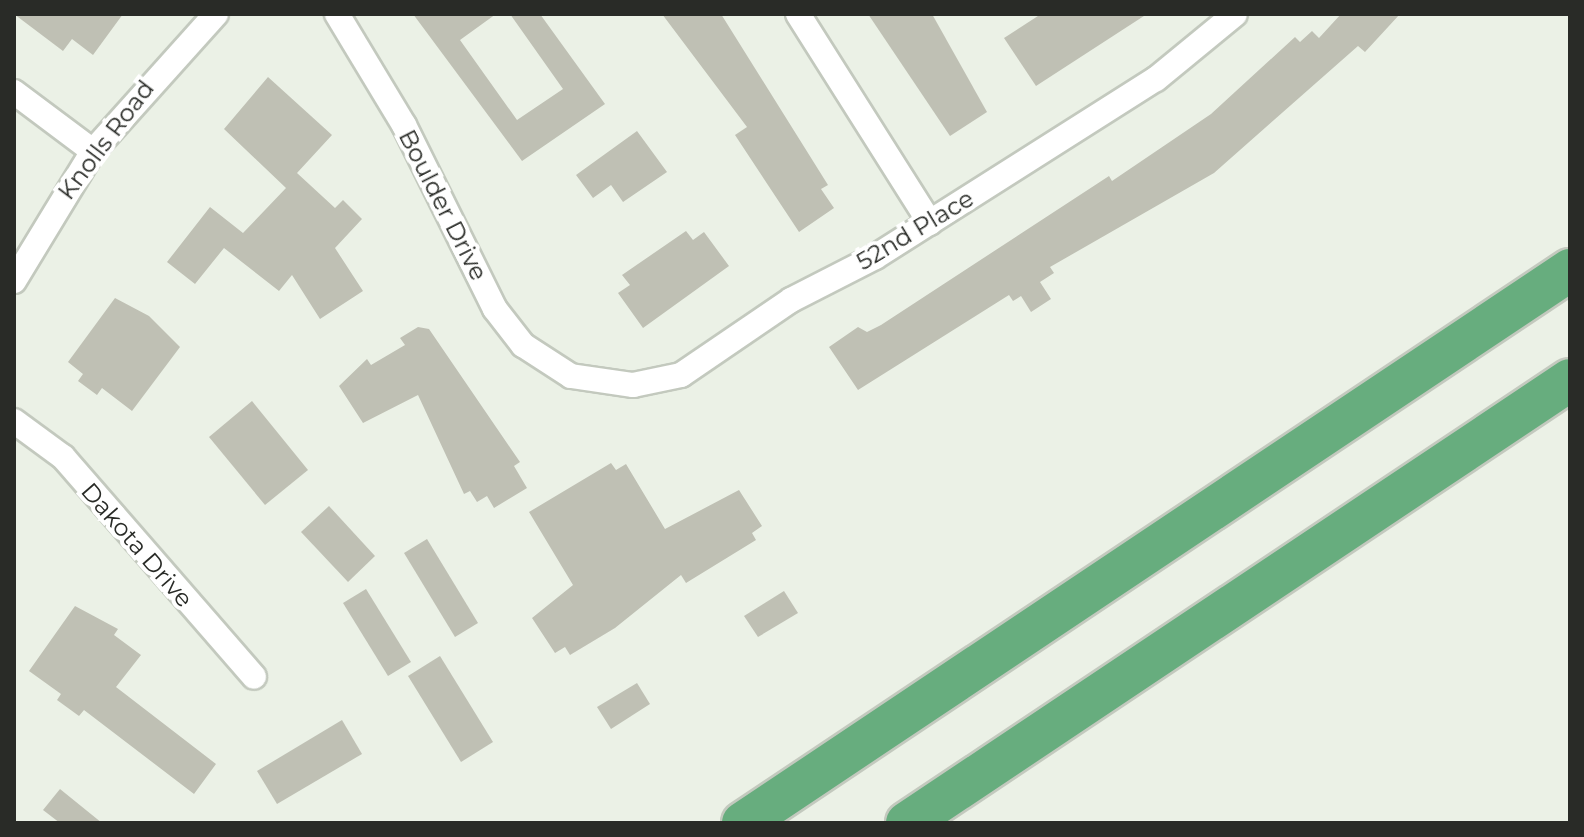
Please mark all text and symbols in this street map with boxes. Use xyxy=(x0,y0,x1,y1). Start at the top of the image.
street label: Knolls Road xyxy=(52,75,160,205)
street label: Boulder Drive xyxy=(393,125,493,285)
street label: 52nd Place xyxy=(851,184,979,276)
street label: Dakota Drive xyxy=(75,477,199,613)

